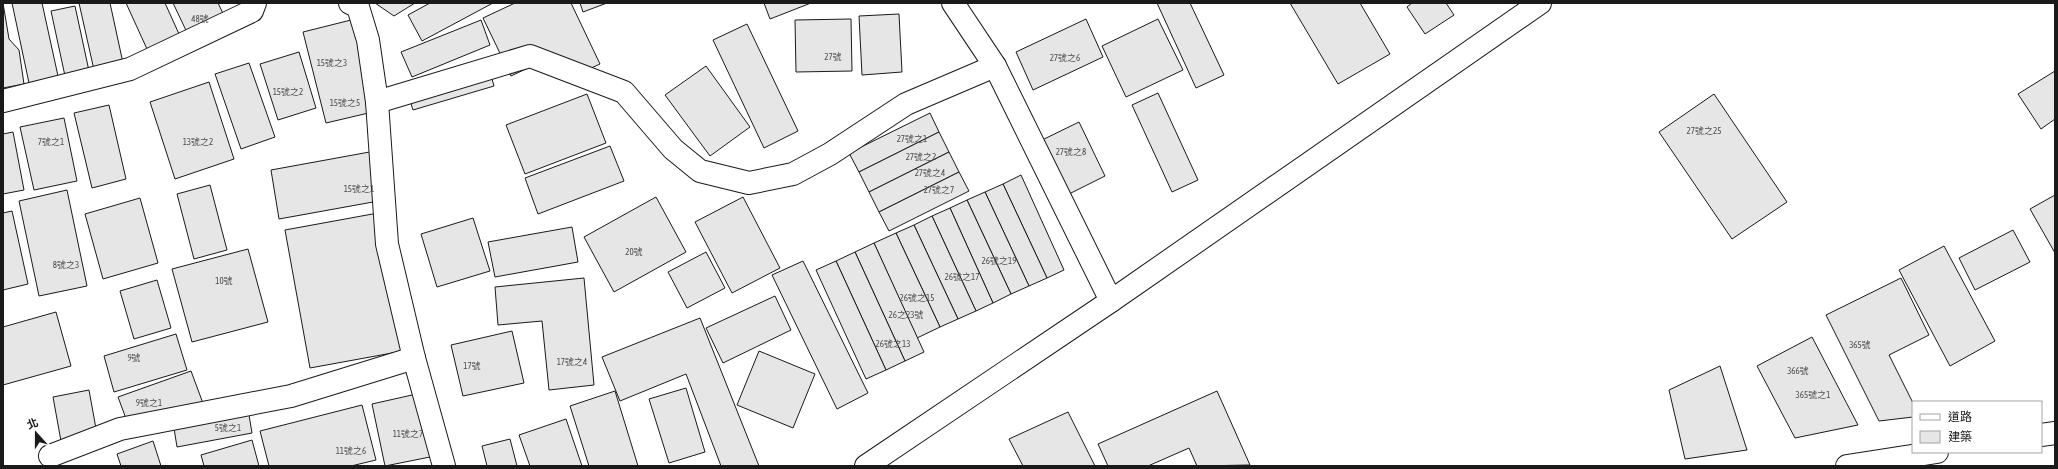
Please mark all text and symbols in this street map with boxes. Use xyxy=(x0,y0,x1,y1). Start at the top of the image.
house number: 48號 xyxy=(191,14,209,24)
house number: 27號 xyxy=(824,52,842,62)
house number: 27號之6 xyxy=(1050,53,1080,63)
house number: 15號之3 xyxy=(317,58,347,68)
house number: 15號之2 xyxy=(273,87,303,97)
house number: 15號之5 xyxy=(330,98,360,108)
house number: 27號之25 xyxy=(1687,126,1721,136)
house number: 27號之1 xyxy=(897,134,927,144)
house number: 7號之1 xyxy=(38,137,64,147)
house number: 13號之2 xyxy=(183,137,213,147)
house number: 27號之8 xyxy=(1056,147,1086,157)
house number: 27號之2 xyxy=(906,152,936,162)
house number: 27號之4 xyxy=(915,168,945,178)
house number: 15號之1 xyxy=(344,184,374,194)
house number: 27號之7 xyxy=(924,185,954,195)
house number: 20號 xyxy=(625,247,643,257)
house number: 26號之19 xyxy=(982,256,1016,266)
house number: 8號之3 xyxy=(53,260,79,270)
house number: 26號之17 xyxy=(945,272,979,282)
house number: 10號 xyxy=(215,276,233,286)
house number: 26號之15 xyxy=(900,293,934,303)
house number: 26之23號 xyxy=(889,310,923,320)
house number: 26號之13 xyxy=(876,339,910,349)
house number: 365號 xyxy=(1849,340,1871,350)
house number: 9號 xyxy=(127,353,141,363)
house number: 17號之4 xyxy=(557,357,587,367)
house number: 17號 xyxy=(463,361,481,371)
house number: 366號 xyxy=(1787,366,1809,376)
house number: 365號之1 xyxy=(1796,390,1830,400)
house number: 9號之1 xyxy=(136,398,162,408)
legend xyxy=(1912,401,2042,453)
text: 道路 xyxy=(1948,410,1972,424)
north arrow xyxy=(16,413,56,453)
text: 北 xyxy=(25,416,40,431)
house number: 5號之1 xyxy=(215,423,241,433)
house number: 11號之7 xyxy=(393,429,423,439)
text: 建築 xyxy=(1948,430,1972,444)
house number: 11號之6 xyxy=(336,446,366,456)

